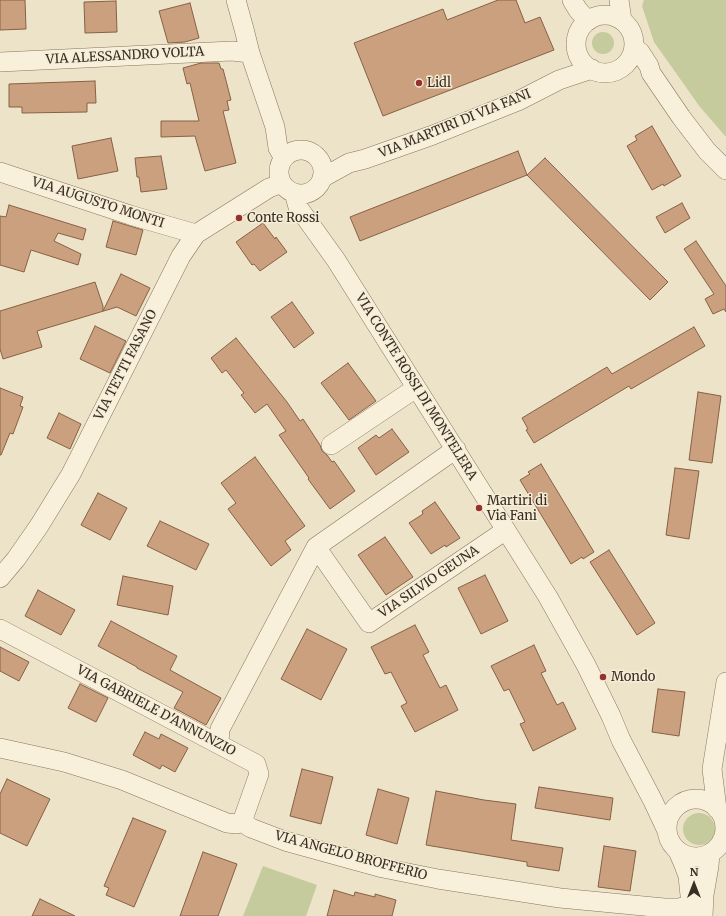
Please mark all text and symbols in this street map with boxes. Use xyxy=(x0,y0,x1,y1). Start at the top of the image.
street label: VIA ALESSANDRO VOLTA xyxy=(45,44,205,68)
place label: Lidl xyxy=(427,75,451,91)
marker: Lidl xyxy=(414,78,424,88)
street label: VIA MARTIRI DI VIA FANI xyxy=(377,86,533,162)
street label: VIA AUGUSTO MONTI xyxy=(30,174,166,232)
place label: Conte Rossi xyxy=(247,210,319,226)
marker: Conte Rossi xyxy=(234,213,244,223)
street label: VIA CONTE ROSSI DI MONTELERA xyxy=(352,291,480,483)
street label: VIA TETTI FASANO xyxy=(91,307,161,423)
place label: Martiri di Via Fani xyxy=(487,493,547,524)
marker: Martiri di Via Fani xyxy=(474,503,484,513)
street label: VIA SILVIO GEUNA xyxy=(376,543,482,621)
street label: VIA GABRIELE D'ANNUNZIO xyxy=(74,662,238,760)
place label: Mondo xyxy=(611,669,655,685)
marker: Mondo xyxy=(598,672,608,682)
street label: VIA ANGELO BROFFERIO xyxy=(273,828,429,884)
north arrow xyxy=(674,864,714,904)
text: N xyxy=(690,865,698,879)

